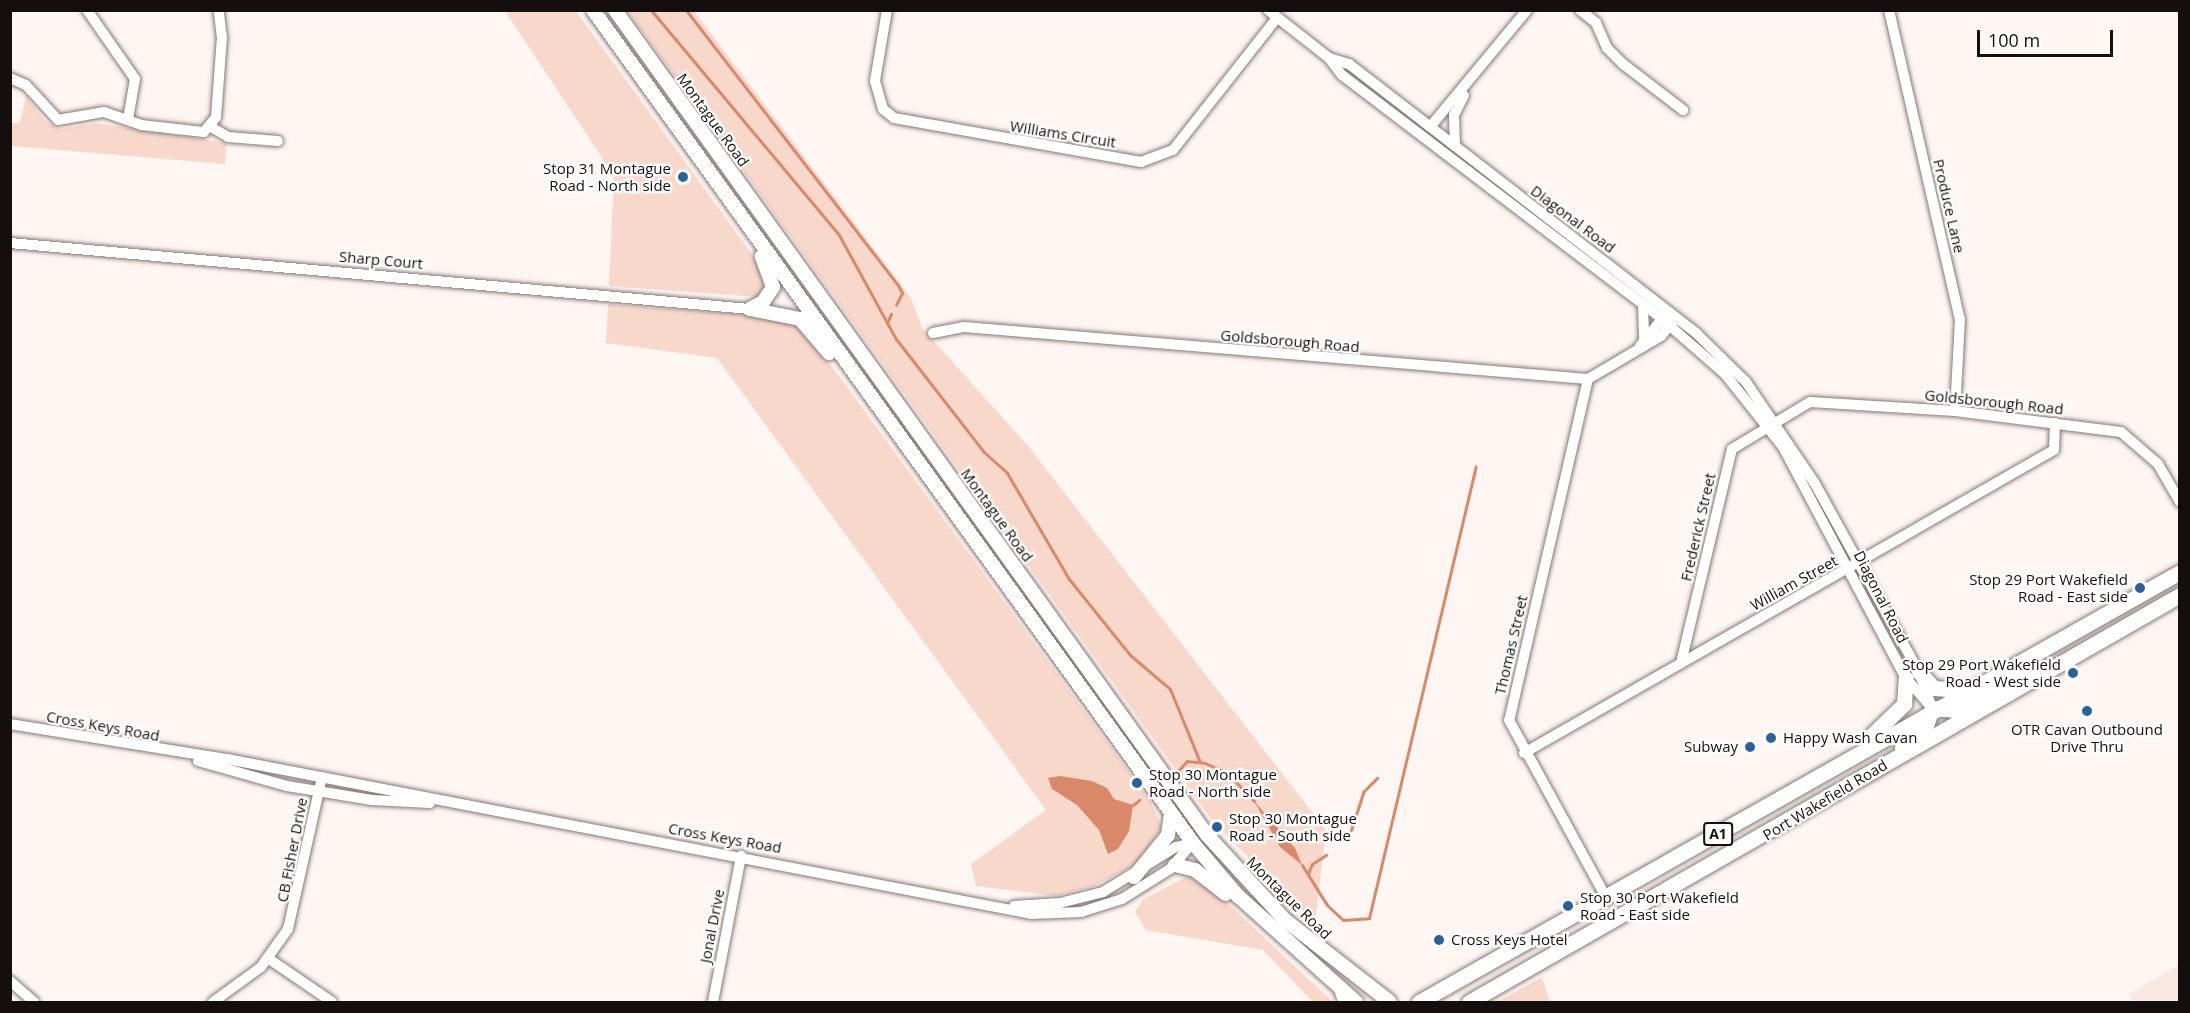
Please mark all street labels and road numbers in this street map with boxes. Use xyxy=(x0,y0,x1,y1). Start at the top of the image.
street label: Montague Road xyxy=(673,70,753,170)
street label: Williams Circuit xyxy=(1009,117,1117,151)
street label: Produce Lane xyxy=(1929,157,1969,255)
street label: Diagonal Road xyxy=(1527,181,1619,257)
street label: Sharp Court xyxy=(338,247,424,273)
street label: Goldsborough Road xyxy=(1220,326,1360,356)
street label: Goldsborough Road xyxy=(1924,386,2064,418)
street label: Montague Road xyxy=(957,465,1037,565)
street label: Frederick Street xyxy=(1677,471,1719,583)
street label: Diagonal Road xyxy=(1850,548,1912,646)
street label: William Street xyxy=(1747,552,1841,614)
street label: Thomas Street xyxy=(1491,593,1531,697)
street label: Cross Keys Road xyxy=(45,707,161,745)
street label: Port Wakefield Road xyxy=(1760,756,1890,844)
street label: CB Fisher Drive xyxy=(273,796,311,904)
street label: Cross Keys Road xyxy=(667,819,783,857)
road number: A1 xyxy=(1703,823,1733,845)
street label: Montague Road xyxy=(1243,853,1335,943)
street label: Jonal Drive xyxy=(696,887,728,965)

